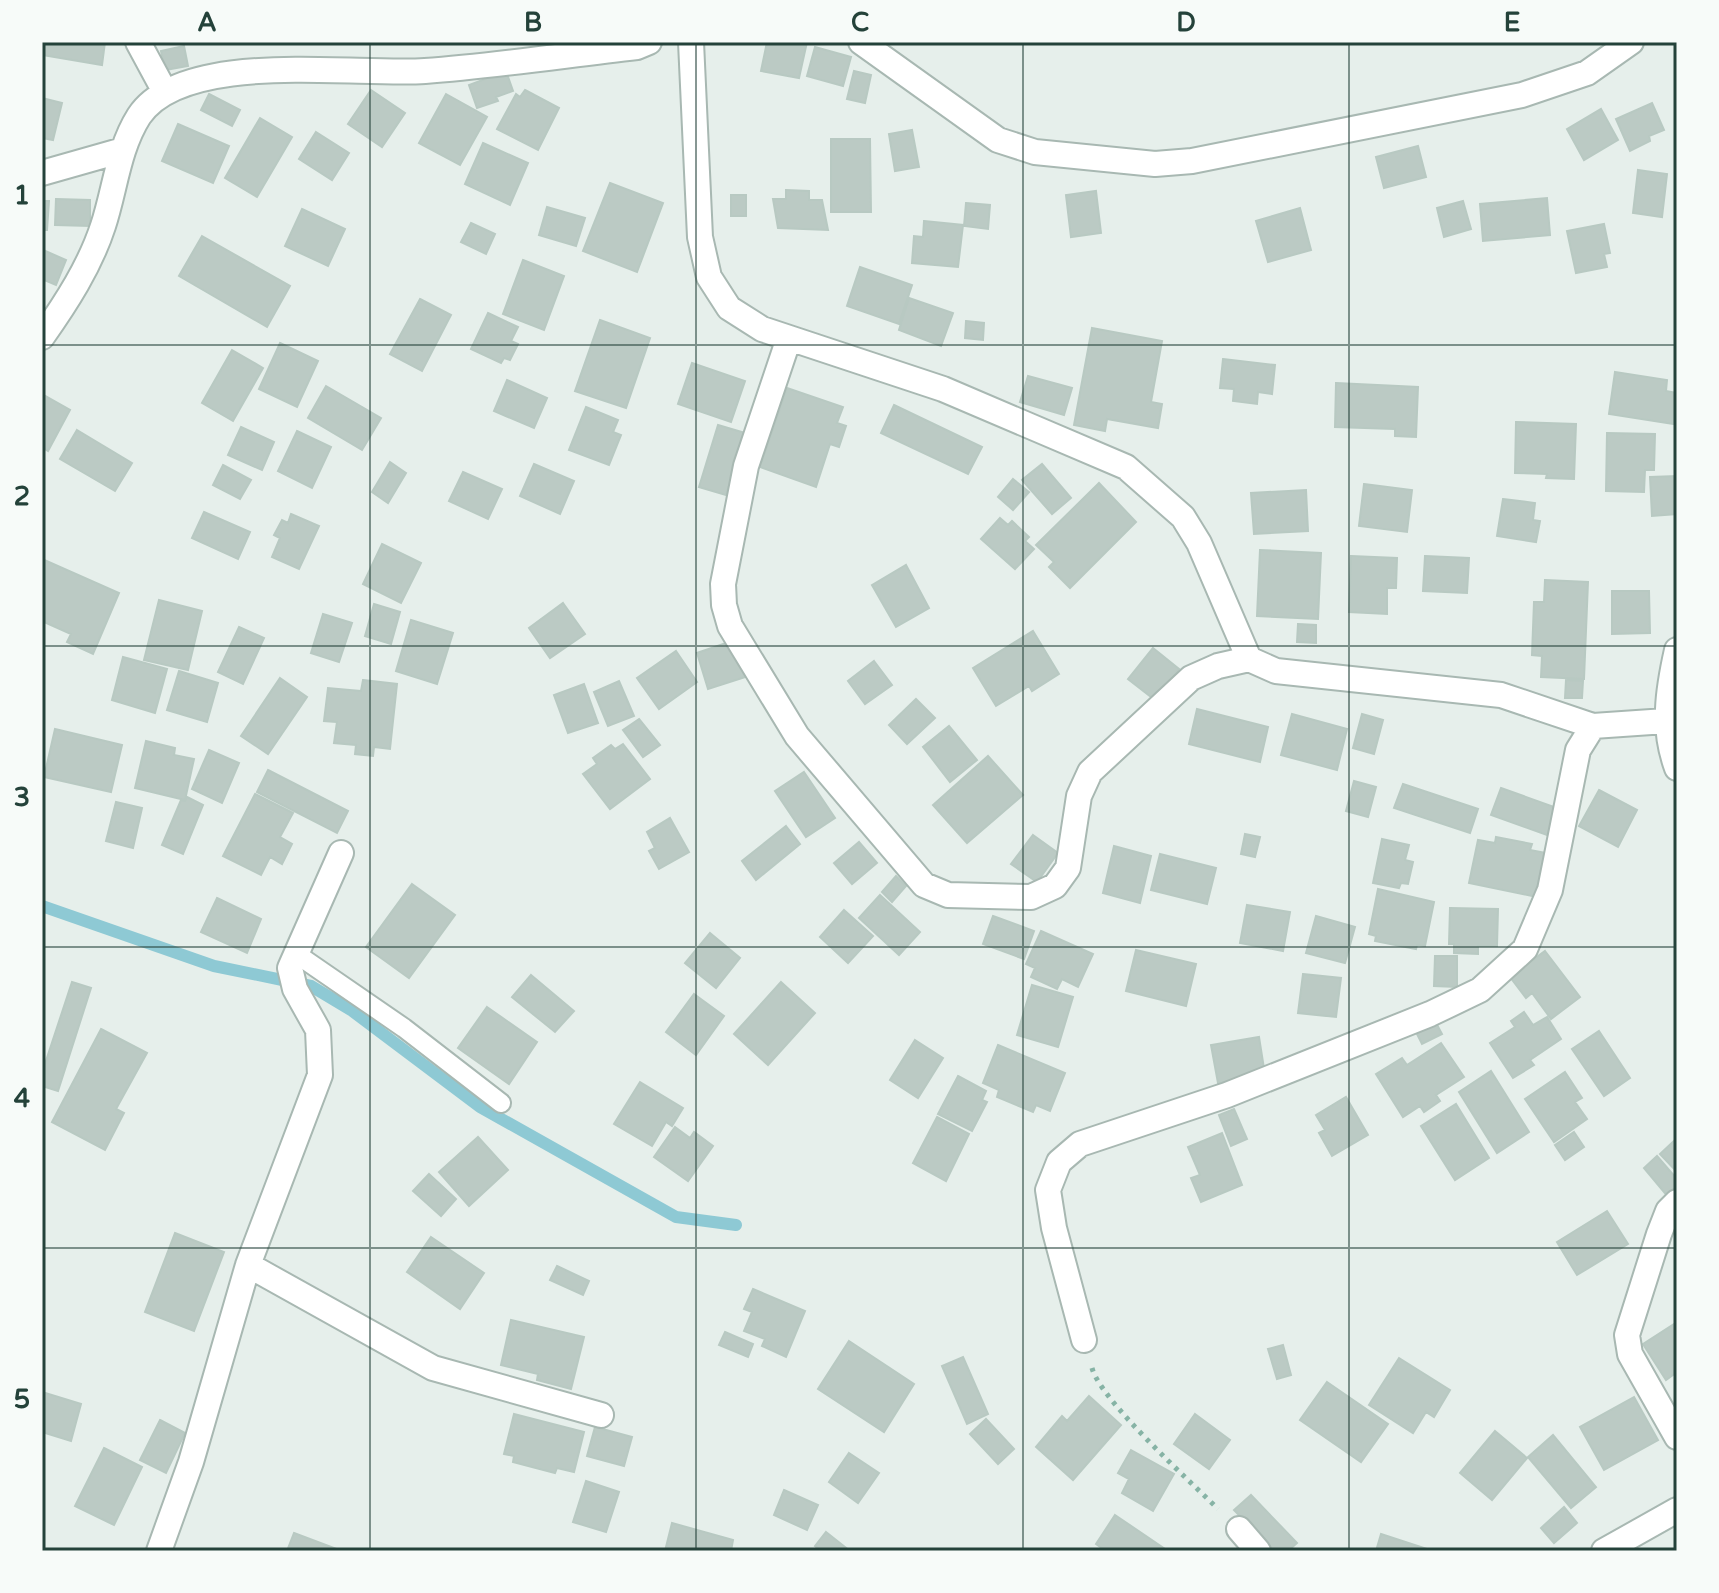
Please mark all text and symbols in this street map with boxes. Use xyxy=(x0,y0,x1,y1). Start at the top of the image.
text: A xyxy=(197,7,217,38)
text: B xyxy=(524,7,542,38)
text: C xyxy=(851,7,869,38)
text: D xyxy=(1176,7,1196,38)
text: E xyxy=(1504,7,1520,38)
text: 1 xyxy=(14,180,30,211)
text: 2 xyxy=(14,481,30,512)
text: 3 xyxy=(14,782,30,813)
text: 4 xyxy=(14,1083,30,1114)
text: 5 xyxy=(14,1384,30,1415)

